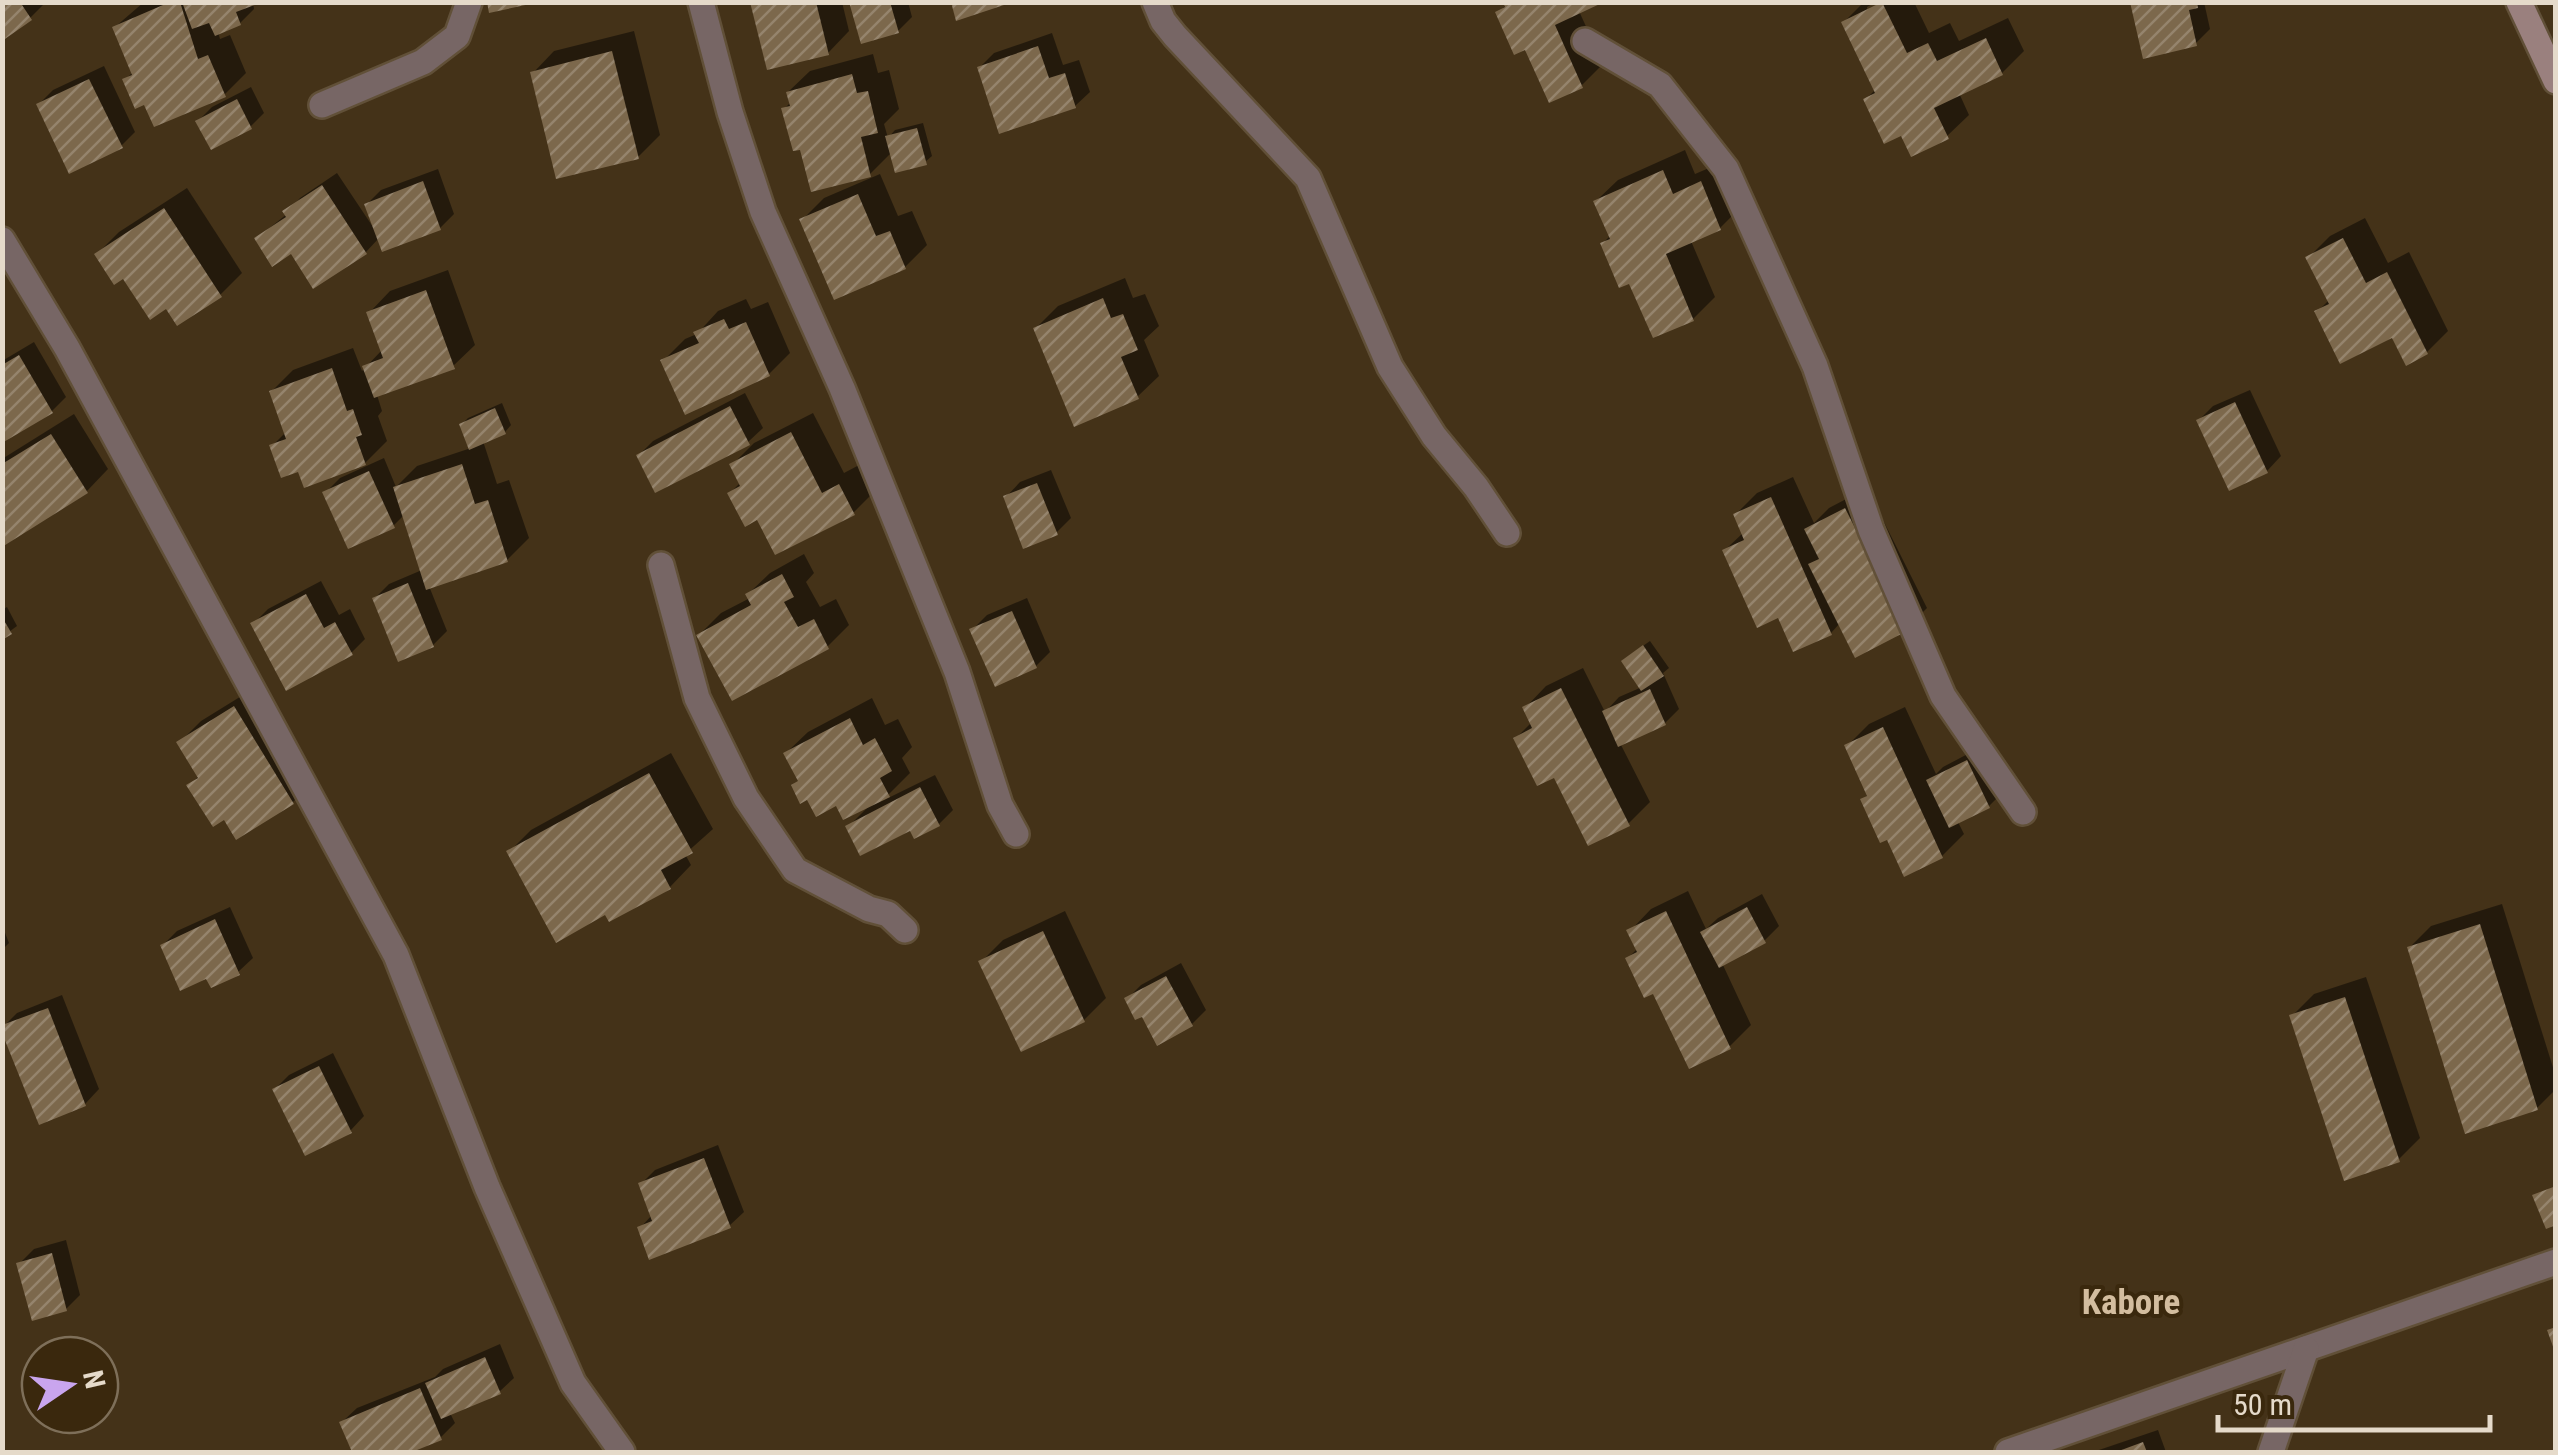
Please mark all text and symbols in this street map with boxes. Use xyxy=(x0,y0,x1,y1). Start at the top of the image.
district label: Kabore xyxy=(2082,1282,2180,1323)
north arrow xyxy=(20,1335,120,1435)
text: N xyxy=(76,1367,112,1392)
scale bar xyxy=(2218,1370,2490,1432)
text: 50 m xyxy=(2233,1387,2292,1422)

